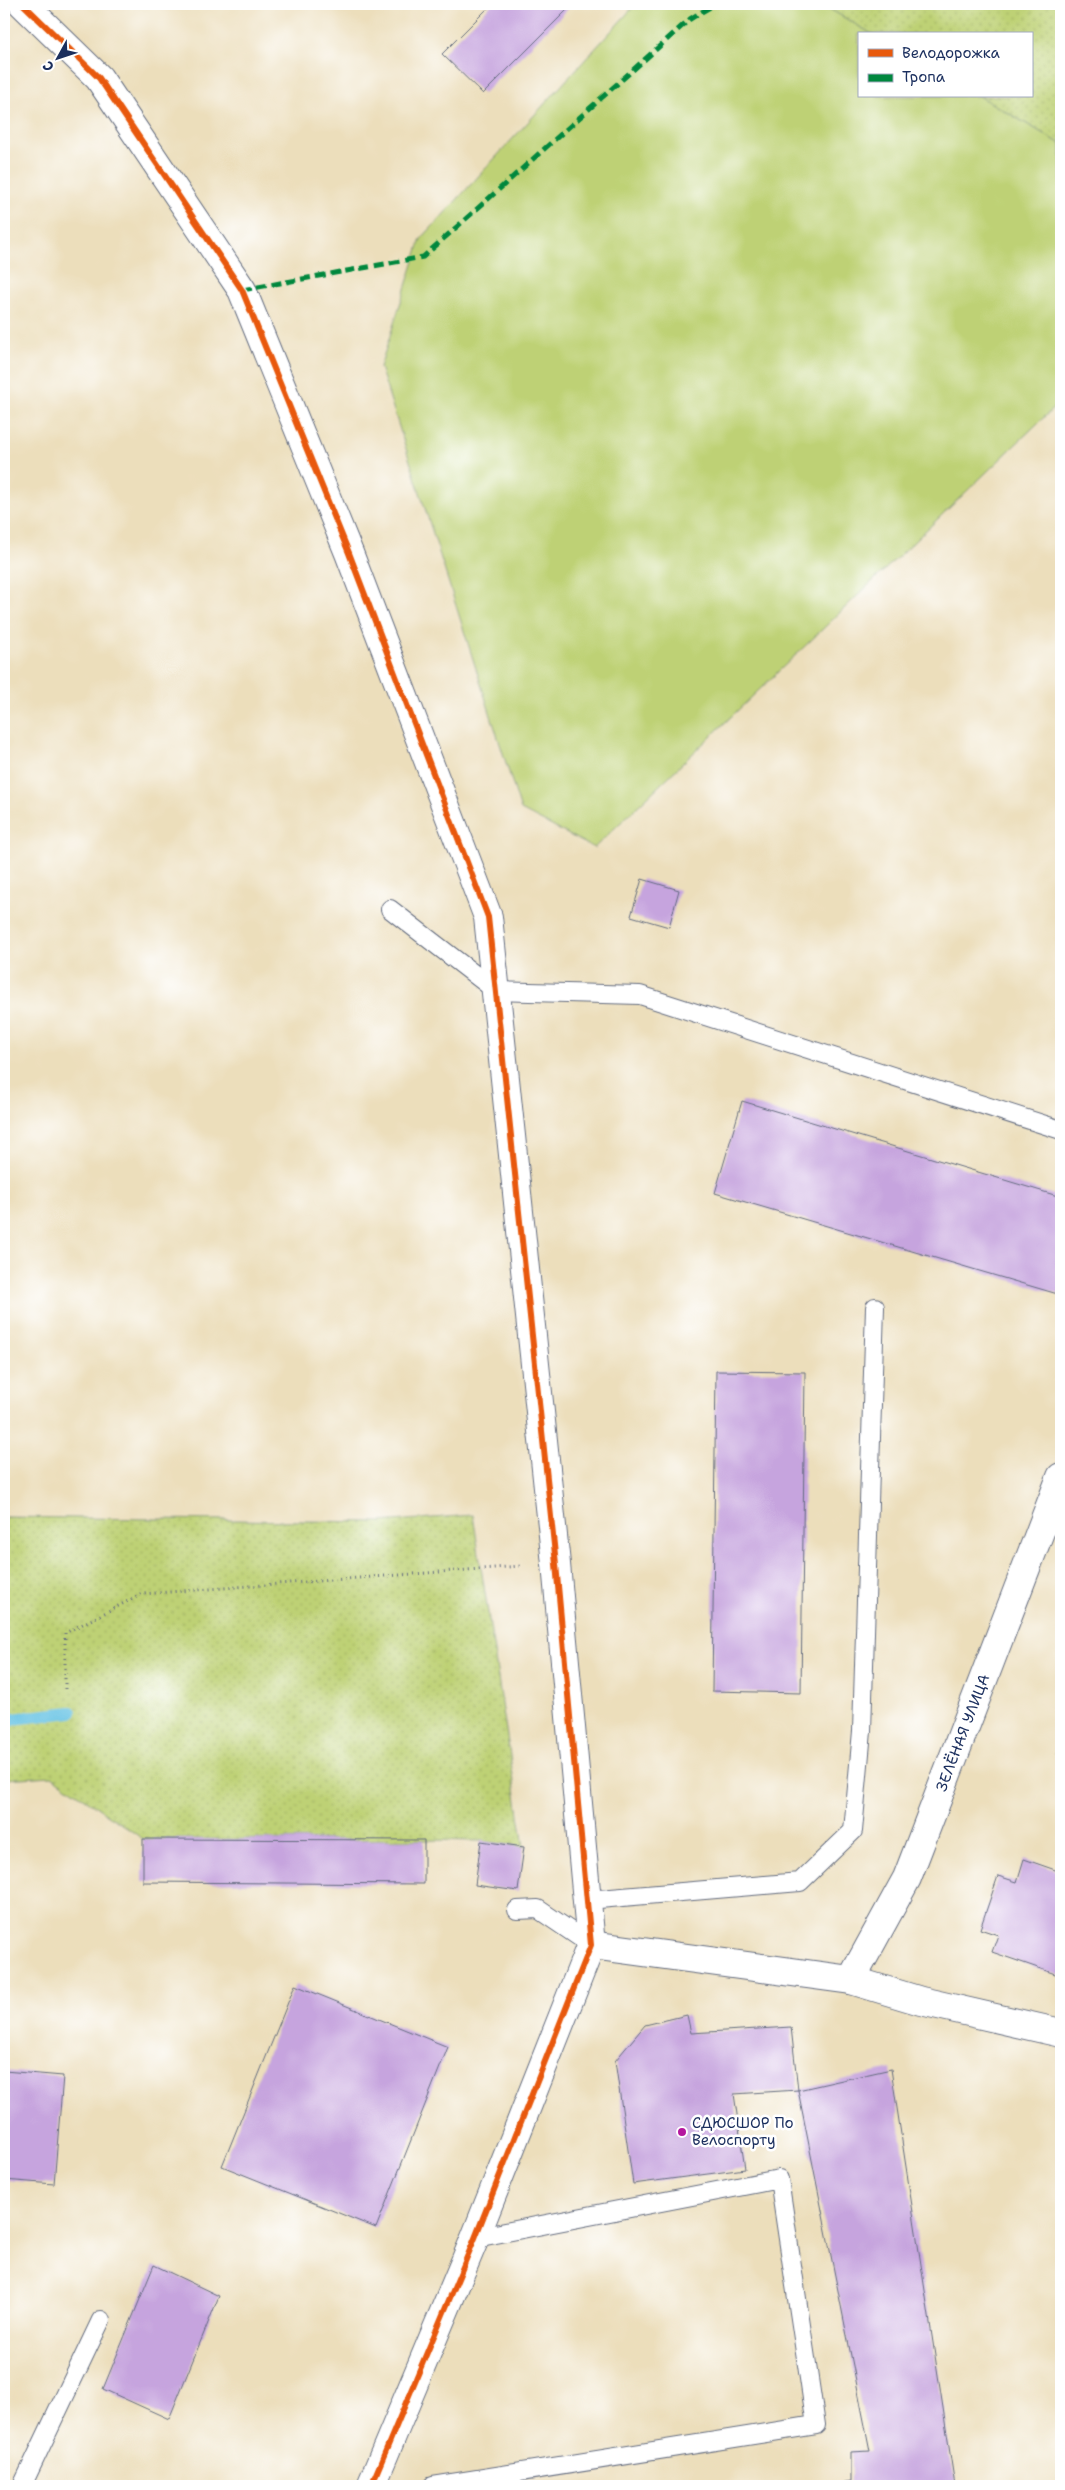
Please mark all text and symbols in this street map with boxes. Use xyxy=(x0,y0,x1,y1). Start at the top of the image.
north arrow xyxy=(32,32,82,82)
legend xyxy=(858,32,1032,98)
text: Велодорожка xyxy=(902,43,1001,63)
text: С xyxy=(38,57,58,75)
text: Тропа xyxy=(902,67,946,87)
street label: ЗЕЛЁНАЯ УЛИЦА xyxy=(931,1671,994,1794)
place label: СДЮСШОР По Велоспорту xyxy=(692,2113,794,2150)
marker: СДЮСШОР По Велоспорту xyxy=(676,2126,688,2138)

